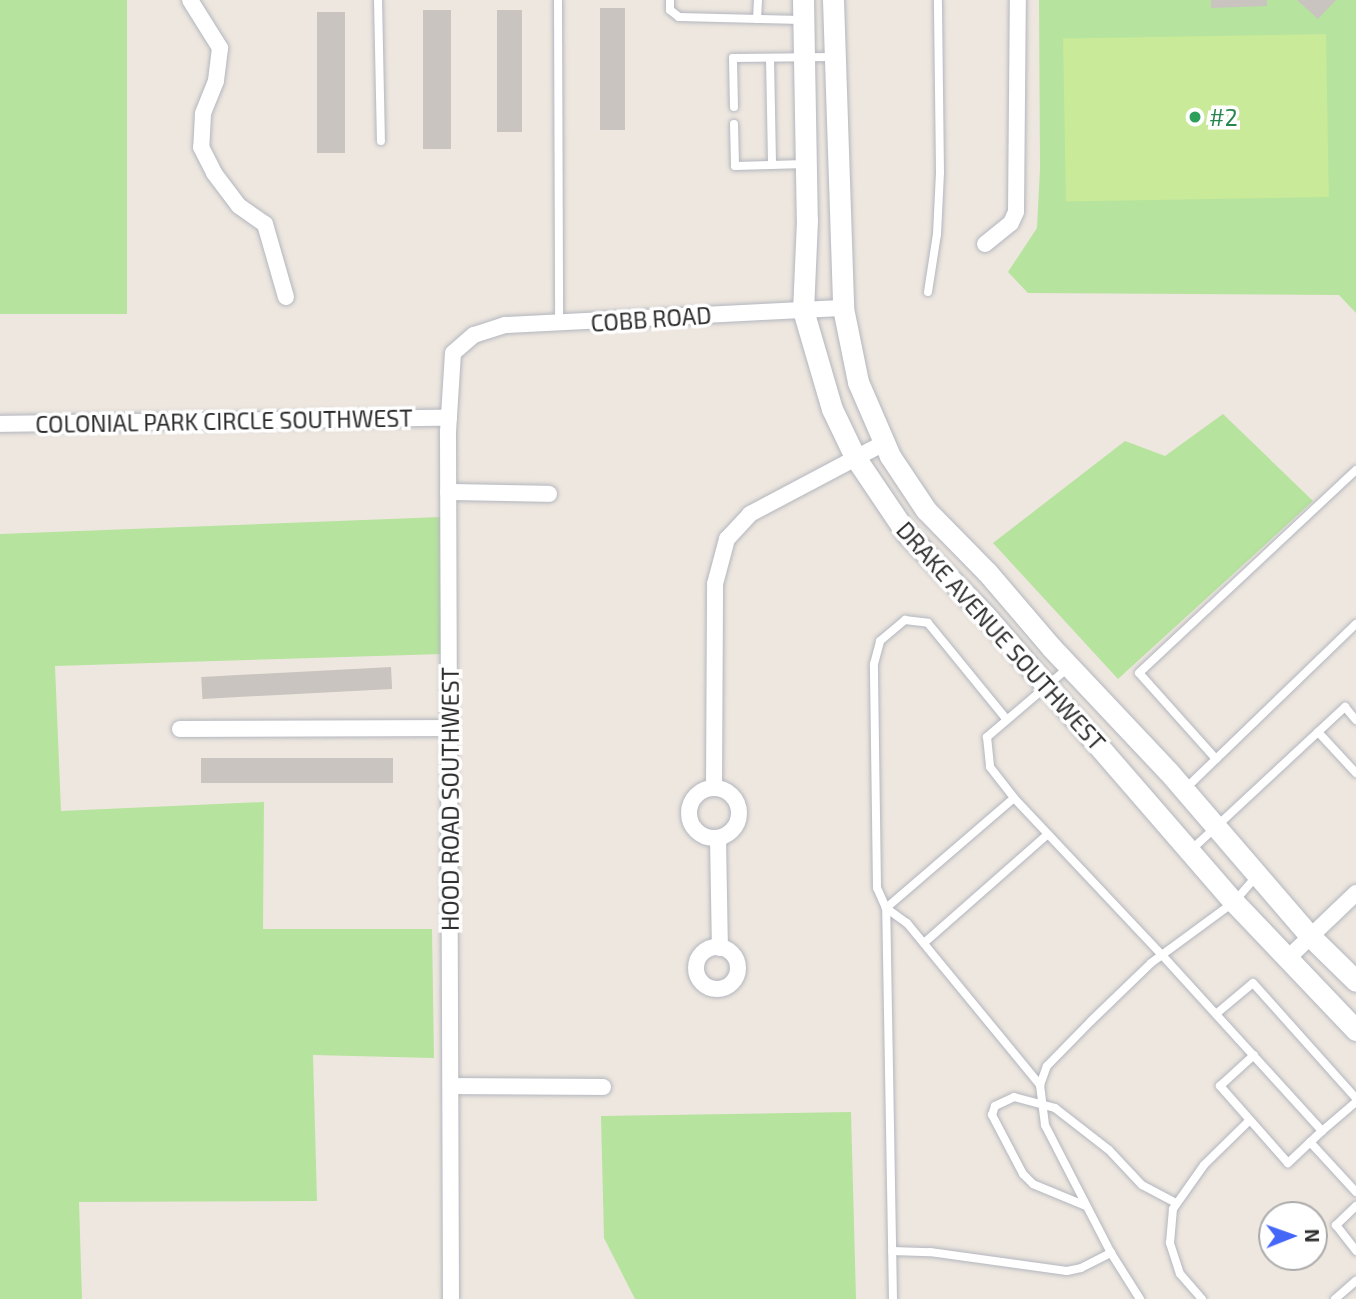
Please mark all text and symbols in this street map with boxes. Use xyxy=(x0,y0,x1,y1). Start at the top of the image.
place label: #2 xyxy=(1209,103,1238,131)
marker: #2 xyxy=(1187,109,1203,125)
street label: COBB ROAD xyxy=(590,301,712,337)
street label: COLONIAL PARK CIRCLE SOUTHWEST xyxy=(35,404,413,438)
street label: DRAKE AVENUE SOUTHWEST xyxy=(891,516,1111,756)
street label: HOOD ROAD SOUTHWEST xyxy=(436,667,464,931)
north arrow xyxy=(1258,1201,1328,1271)
text: N xyxy=(1301,1229,1324,1243)

